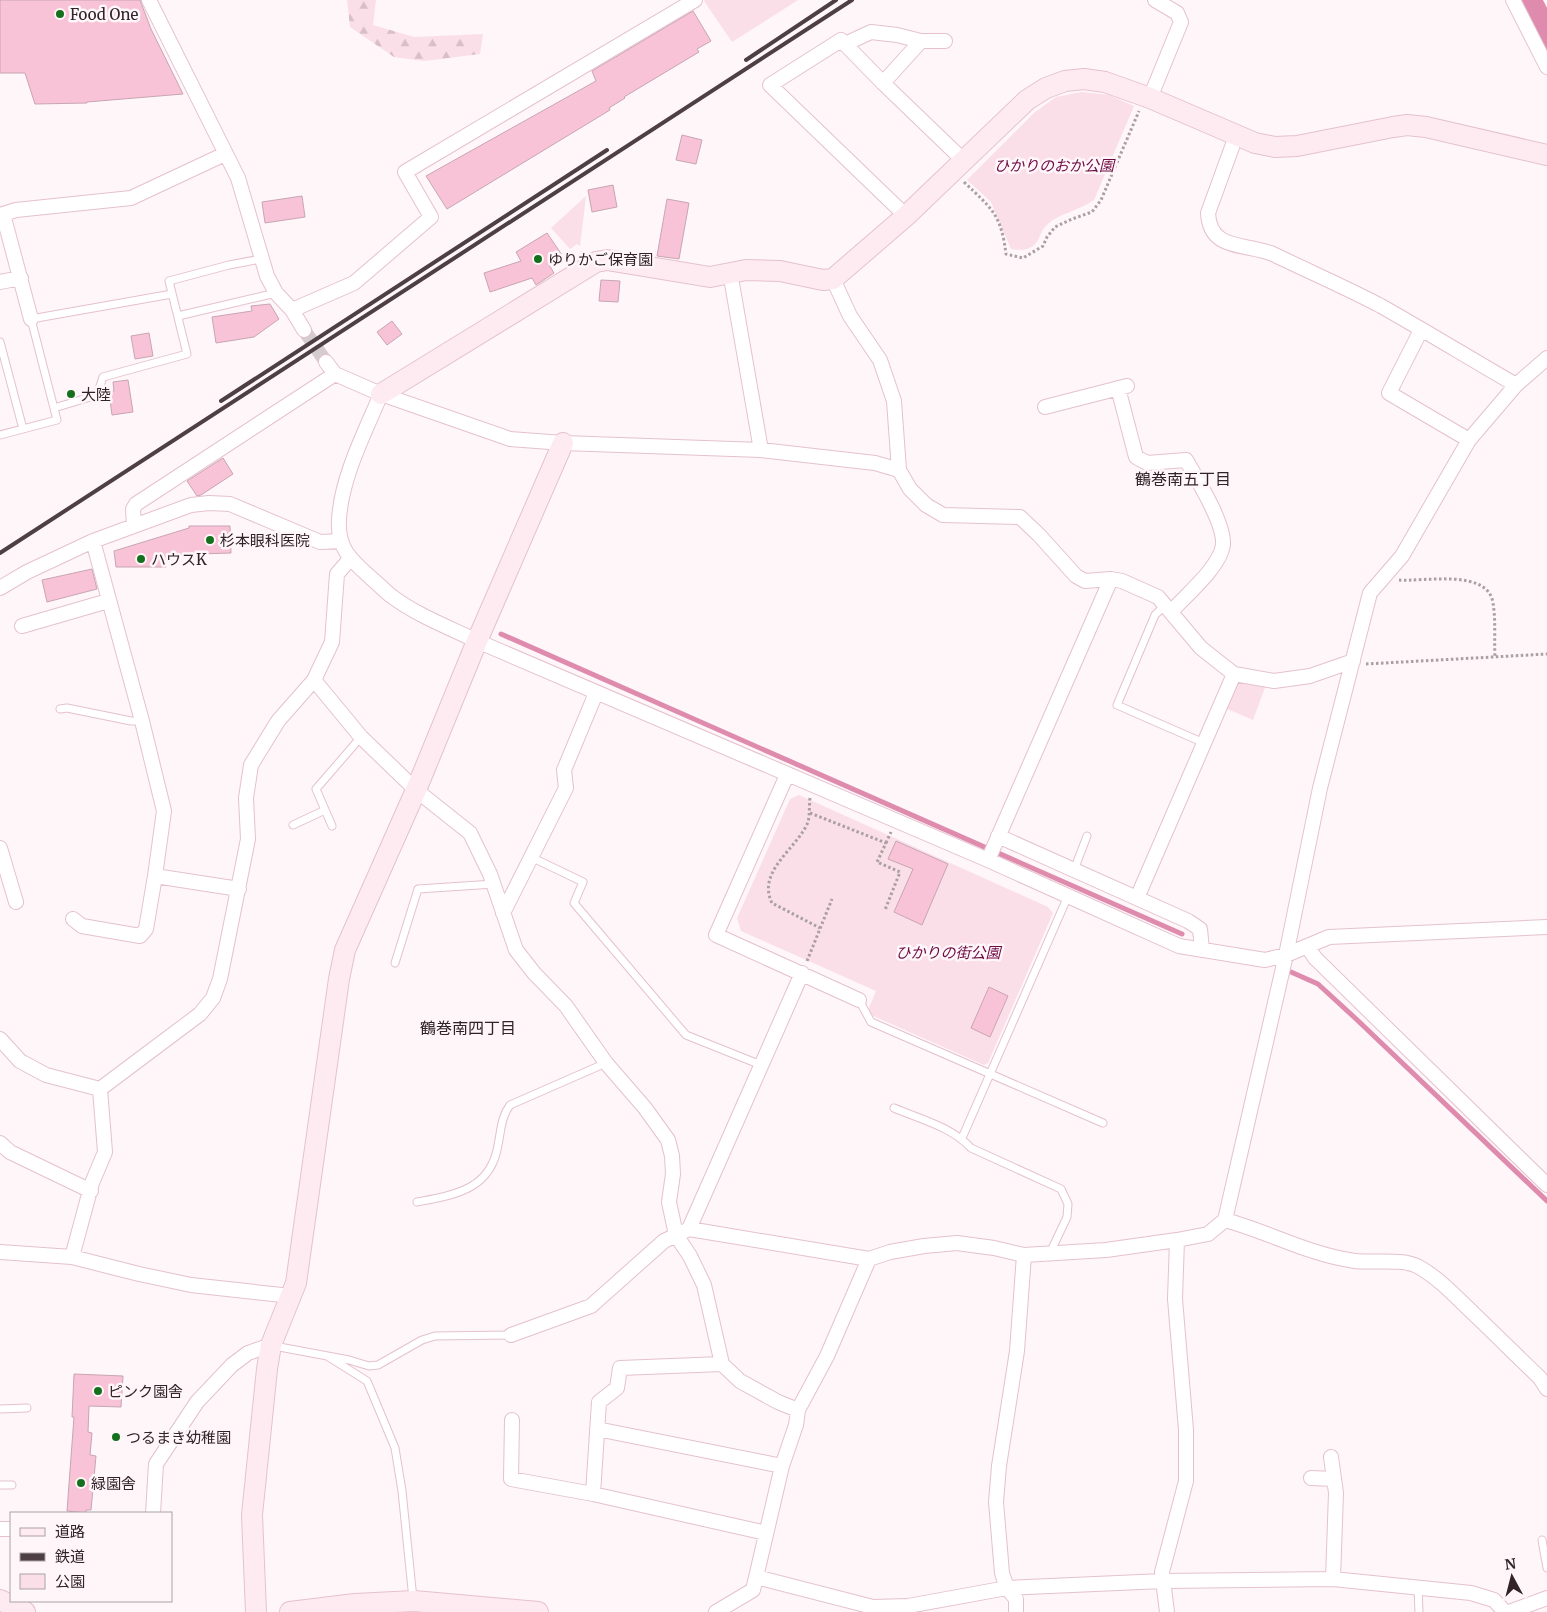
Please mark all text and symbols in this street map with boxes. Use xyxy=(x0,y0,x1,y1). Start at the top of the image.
place label: Food One xyxy=(70,5,138,24)
marker: Food One xyxy=(54,8,66,20)
park label: ひかりのおか公園 xyxy=(994,156,1116,175)
place label: ゆりかご保育園 xyxy=(548,250,653,269)
marker: ゆりかご保育園 xyxy=(532,253,544,265)
place label: 大陸 xyxy=(81,385,111,404)
marker: 大陸 xyxy=(65,388,77,400)
district label: 鶴巻南五丁目 xyxy=(1135,469,1231,489)
place label: 杉本眼科医院 xyxy=(220,531,310,550)
marker: 杉本眼科医院 xyxy=(204,534,216,546)
place label: ハウスK xyxy=(151,550,207,569)
marker: ハウスK xyxy=(135,553,147,565)
park label: ひかりの街公園 xyxy=(895,943,1002,962)
district label: 鶴巻南四丁目 xyxy=(420,1018,516,1038)
place label: ピンク園舎 xyxy=(108,1382,183,1401)
marker: ピンク園舎 xyxy=(92,1385,104,1397)
place label: つるまき幼稚園 xyxy=(126,1428,231,1447)
marker: つるまき幼稚園 xyxy=(110,1431,122,1443)
place label: 緑園舎 xyxy=(91,1474,136,1493)
marker: 緑園舎 xyxy=(75,1477,87,1489)
legend xyxy=(10,1512,172,1602)
text: 道路 xyxy=(55,1522,85,1541)
text: 鉄道 xyxy=(55,1547,85,1566)
north arrow xyxy=(1487,1552,1537,1602)
text: N xyxy=(1504,1554,1517,1574)
text: 公園 xyxy=(55,1572,85,1591)

